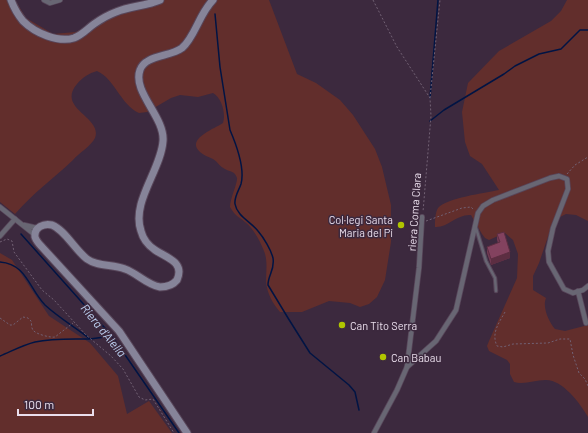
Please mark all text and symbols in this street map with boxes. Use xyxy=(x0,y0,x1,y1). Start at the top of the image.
street label: riera Coma Clara xyxy=(405,172,423,252)
place label: Col·legi Santa Maria del Pi xyxy=(329,213,393,239)
marker: Col·legi Santa Maria del Pi xyxy=(396,220,406,230)
water label: Riera d'Alella xyxy=(78,301,130,359)
place label: Can Tito Serra xyxy=(350,319,417,332)
marker: Can Tito Serra xyxy=(337,320,347,330)
place label: Can Babau xyxy=(391,351,441,364)
marker: Can Babau xyxy=(378,352,388,362)
scale bar xyxy=(18,391,93,417)
text: 100 m xyxy=(24,397,54,411)

